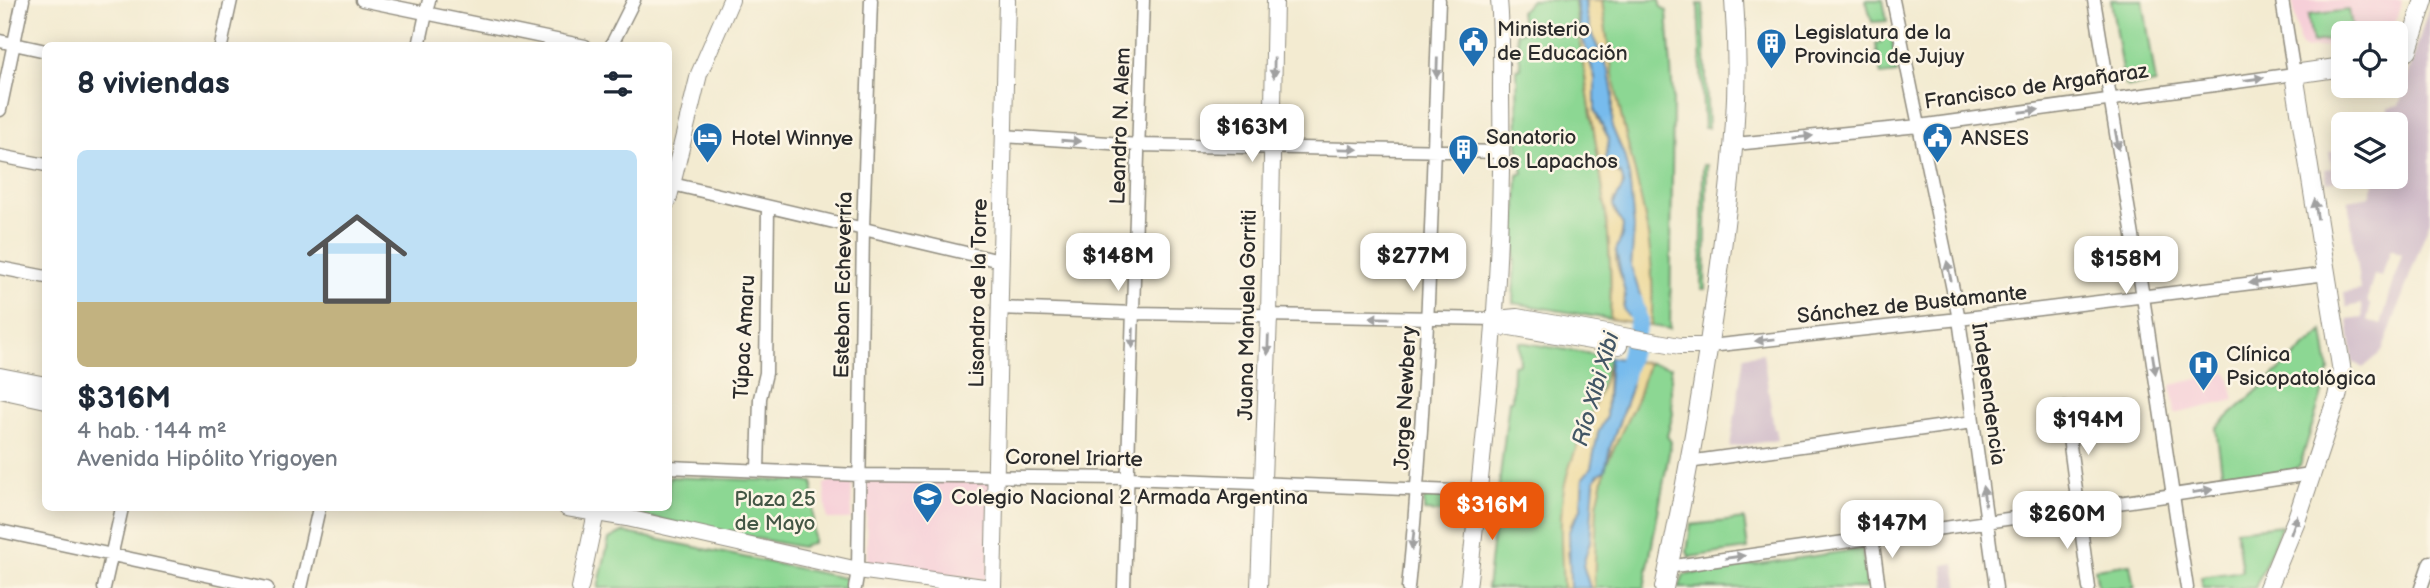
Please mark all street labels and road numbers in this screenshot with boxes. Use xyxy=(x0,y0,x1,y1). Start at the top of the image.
street label: Leandro N. Alem xyxy=(1105,47,1136,205)
street label: Francisco de Argañaraz xyxy=(1923,58,2151,115)
street label: Esteban Echeverría xyxy=(829,191,858,379)
street label: Lisandro de la Torre xyxy=(964,198,993,388)
street label: Juana Manuela Gorriti xyxy=(1233,209,1262,421)
street label: Túpac Amaru xyxy=(729,274,760,400)
street label: Sánchez de Bustamante xyxy=(1796,280,2028,329)
street label: Independencia xyxy=(1966,321,2011,467)
street label: Jorge Newbery xyxy=(1389,325,1422,471)
street label: Coronel Iriarte xyxy=(1005,445,1143,472)

